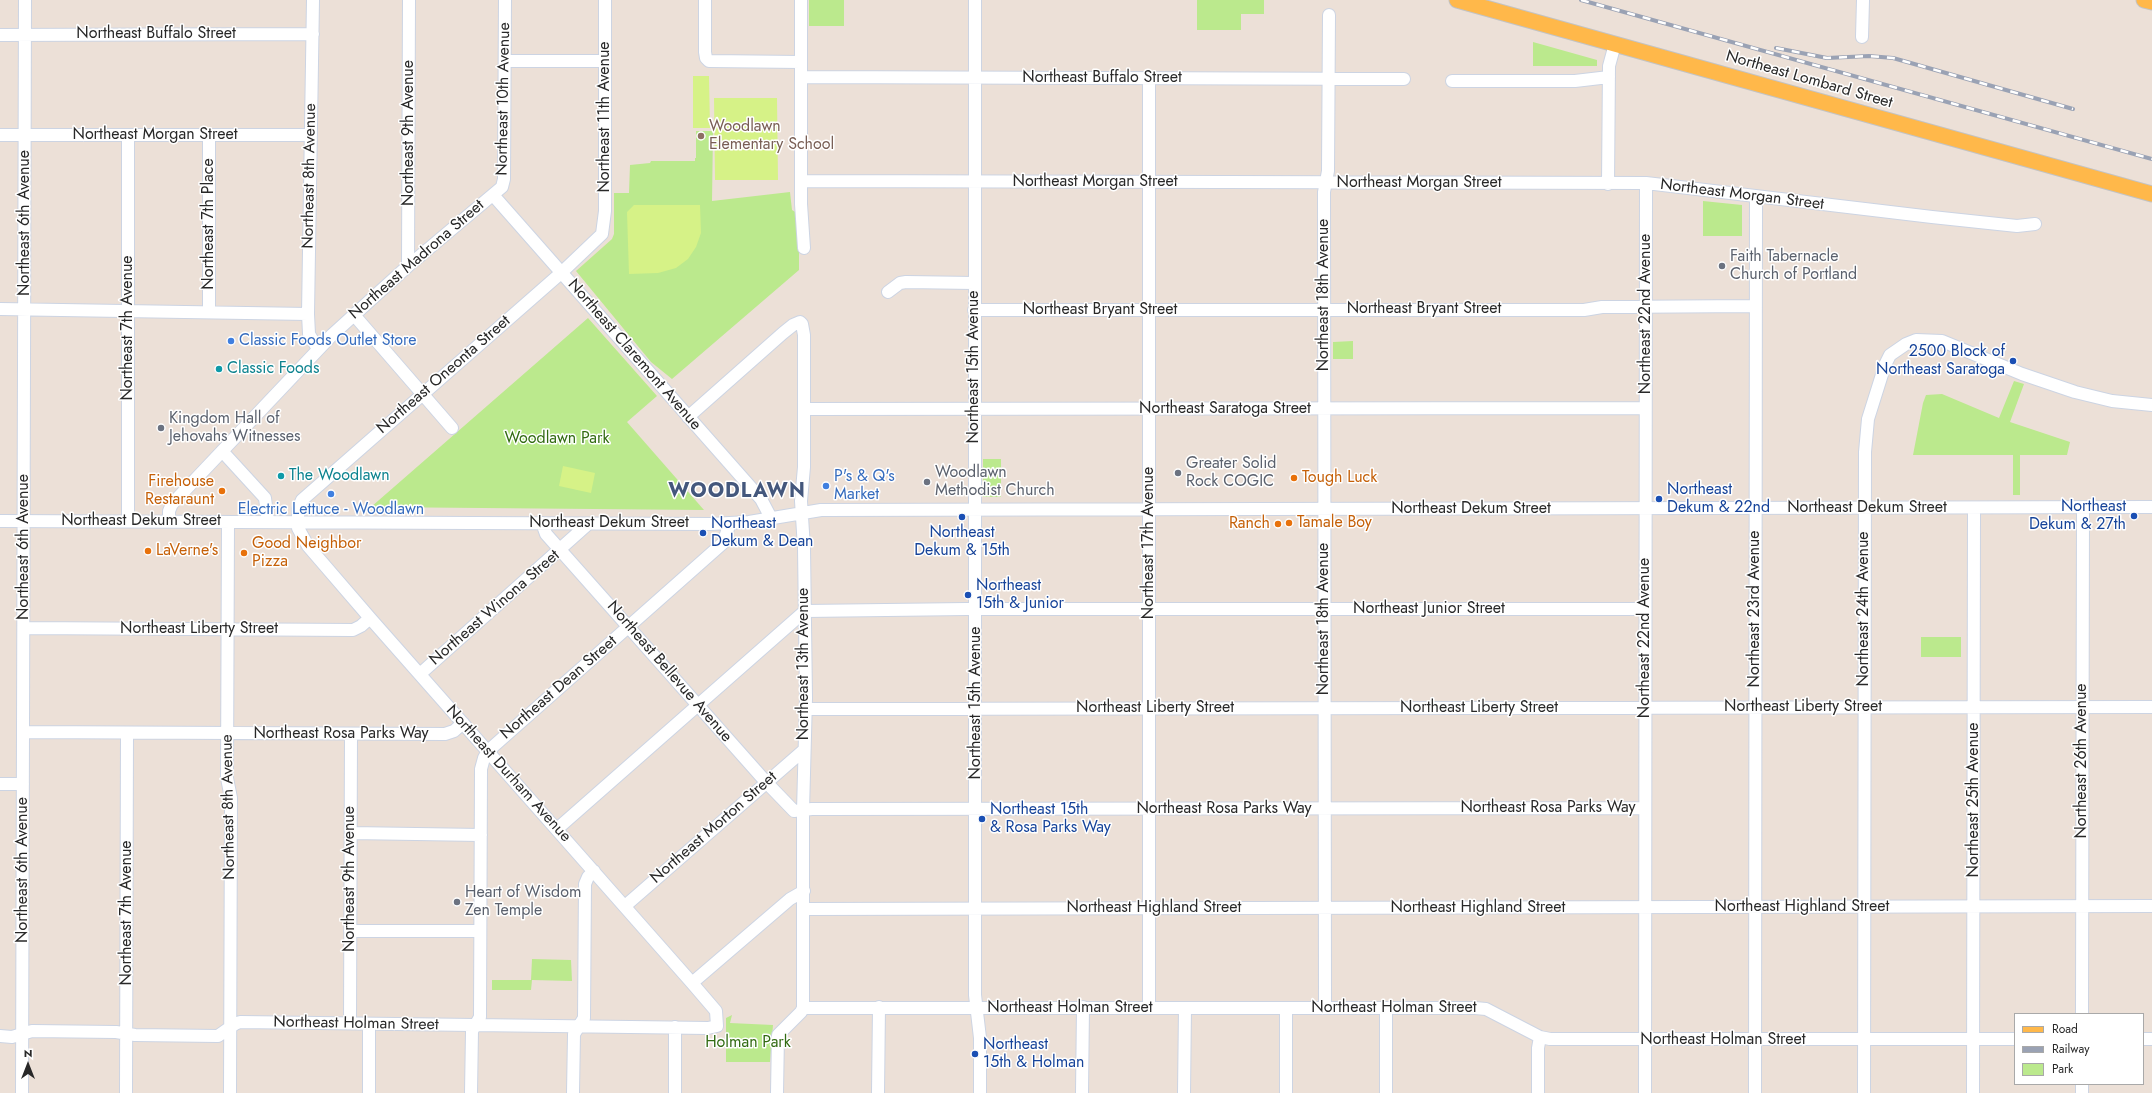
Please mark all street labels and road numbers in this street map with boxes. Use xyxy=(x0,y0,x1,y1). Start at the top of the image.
street label: Northeast 10th Avenue xyxy=(493,22,515,176)
street label: Northeast Buffalo Street xyxy=(76,24,236,44)
street label: Northeast 11th Avenue xyxy=(595,41,615,193)
street label: Northeast Lombard Street xyxy=(1723,47,1895,113)
street label: Northeast 9th Avenue xyxy=(399,60,419,206)
street label: Northeast Buffalo Street xyxy=(1022,68,1182,88)
street label: Northeast 8th Avenue xyxy=(299,103,321,249)
street label: Northeast Morgan Street xyxy=(72,125,238,145)
street label: Northeast 6th Avenue xyxy=(15,150,35,296)
street label: Northeast 7th Place xyxy=(199,158,219,290)
street label: Northeast Morgan Street xyxy=(1012,172,1178,192)
street label: Northeast Morgan Street xyxy=(1336,173,1502,193)
street label: Northeast Morgan Street xyxy=(1659,175,1825,215)
street label: Northeast Madrona Street xyxy=(346,196,488,324)
street label: Northeast 18th Avenue xyxy=(1314,219,1334,371)
street label: Northeast 22nd Avenue xyxy=(1636,234,1656,394)
street label: Northeast 7th Avenue xyxy=(118,255,138,401)
street label: Northeast Claremont Avenue xyxy=(563,276,705,434)
street label: Northeast 15th Avenue xyxy=(964,291,984,443)
street label: Northeast Bryant Street xyxy=(1347,299,1501,319)
street label: Northeast Bryant Street xyxy=(1023,300,1177,320)
street label: Northeast Oneonta Street xyxy=(373,312,515,438)
street label: Northeast Saratoga Street xyxy=(1139,399,1311,419)
street label: Northeast 17th Avenue xyxy=(1139,467,1159,619)
street label: Northeast 6th Avenue xyxy=(14,474,34,620)
street label: Northeast Dekum Street xyxy=(1787,498,1947,518)
street label: Northeast Dekum Street xyxy=(1391,499,1551,519)
street label: Northeast Dekum Street xyxy=(61,511,221,531)
street label: Northeast Dekum Street xyxy=(529,513,689,533)
street label: Northeast 23rd Avenue xyxy=(1745,531,1765,687)
street label: Northeast 24th Avenue xyxy=(1854,531,1874,687)
street label: Northeast 18th Avenue xyxy=(1314,543,1334,695)
street label: Northeast Winona Street xyxy=(426,546,564,670)
street label: Northeast 22nd Avenue xyxy=(1635,558,1655,718)
street label: Northeast 13th Avenue xyxy=(794,588,814,740)
street label: Northeast Bellevue Avenue xyxy=(602,598,736,746)
street label: Northeast Junior Street xyxy=(1353,599,1505,619)
street label: Northeast Liberty Street xyxy=(120,619,278,639)
street label: Northeast 15th Avenue xyxy=(966,627,986,779)
street label: Northeast Dean Street xyxy=(497,632,621,744)
street label: Northeast 26th Avenue xyxy=(2072,683,2092,839)
street label: Northeast Liberty Street xyxy=(1724,697,1882,717)
street label: Northeast Liberty Street xyxy=(1076,698,1234,718)
street label: Northeast Liberty Street xyxy=(1400,698,1558,718)
street label: Northeast Durham Avenue xyxy=(441,701,575,847)
street label: Northeast 25th Avenue xyxy=(1964,723,1984,877)
street label: Northeast Rosa Parks Way xyxy=(253,724,429,744)
street label: Northeast 8th Avenue xyxy=(218,734,240,880)
street label: Northeast Morton Street xyxy=(647,768,781,888)
street label: Northeast 6th Avenue xyxy=(13,797,33,943)
street label: Northeast Rosa Parks Way xyxy=(1460,798,1636,818)
street label: Northeast Rosa Parks Way xyxy=(1136,799,1312,819)
street label: Northeast 9th Avenue xyxy=(340,806,360,952)
street label: Northeast 7th Avenue xyxy=(117,840,137,986)
street label: Northeast Highland Street xyxy=(1715,897,1889,917)
street label: Northeast Highland Street xyxy=(1067,898,1241,918)
street label: Northeast Highland Street xyxy=(1391,898,1565,918)
street label: Northeast Holman Street xyxy=(987,998,1153,1018)
street label: Northeast Holman Street xyxy=(1311,998,1477,1018)
street label: Northeast Holman Street xyxy=(273,1013,439,1035)
street label: Northeast Holman Street xyxy=(1640,1030,1806,1050)

